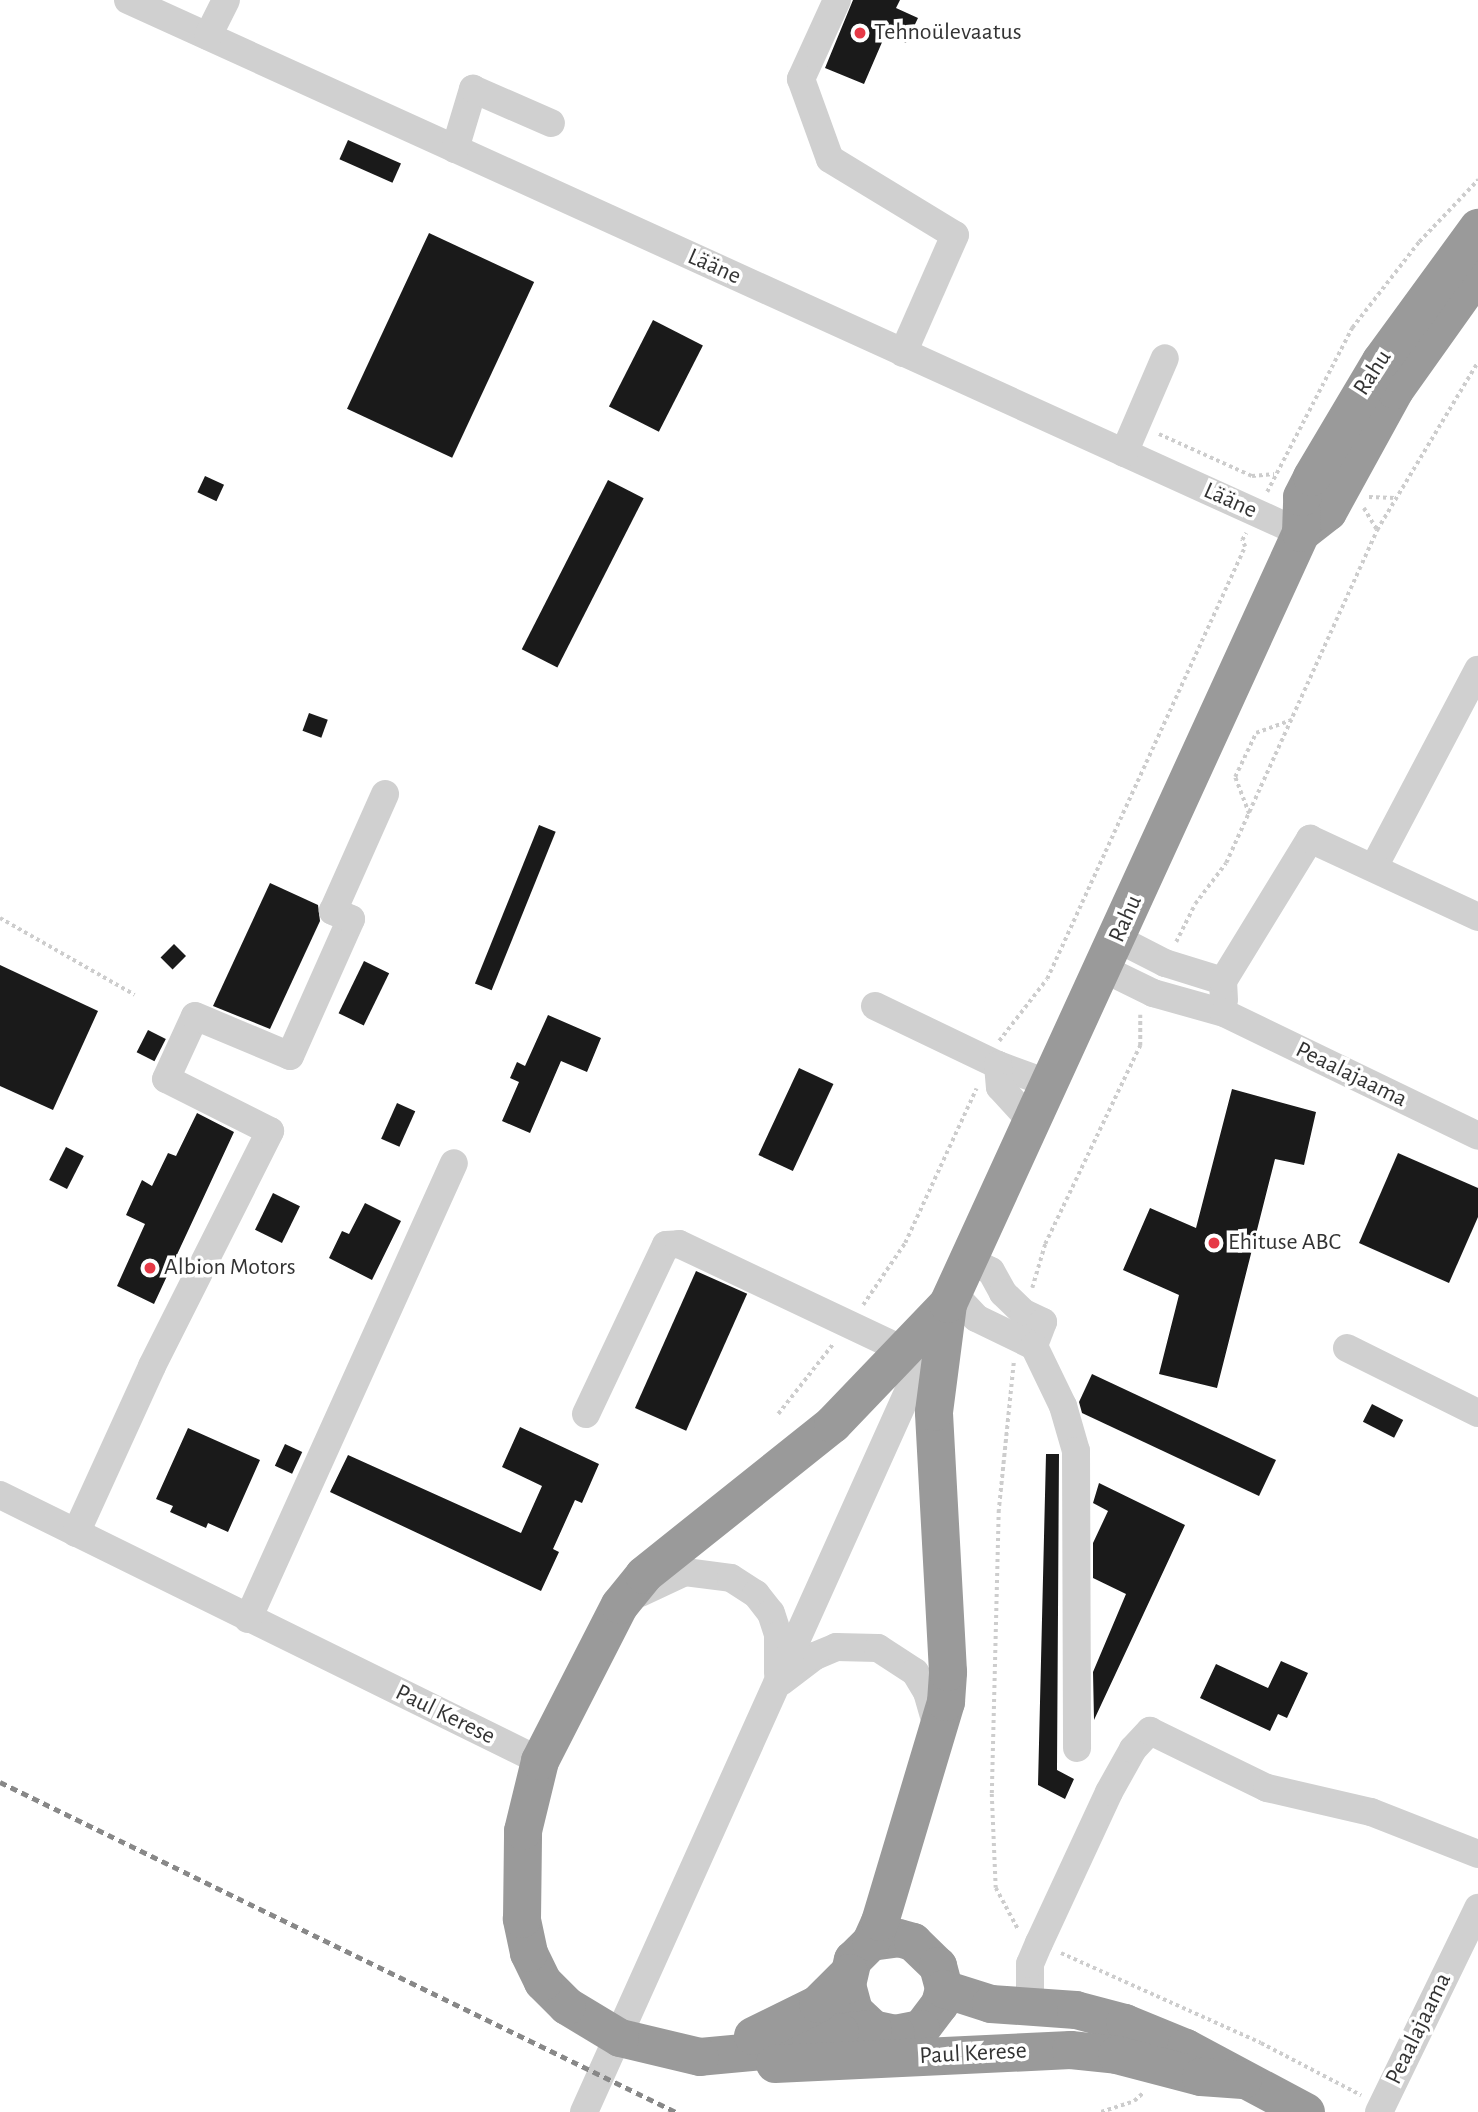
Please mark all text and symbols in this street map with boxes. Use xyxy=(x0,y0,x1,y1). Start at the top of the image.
place label: Tehnoülevaatus xyxy=(874,19,1022,47)
marker: Tehnoülevaatus xyxy=(852,25,868,41)
street label: Lääne xyxy=(683,243,745,291)
street label: Rahu xyxy=(1348,345,1398,401)
street label: Lääne xyxy=(1199,477,1261,525)
street label: Rahu xyxy=(1103,891,1149,947)
street label: Peaalajaama xyxy=(1291,1036,1411,1114)
place label: Ehituse ABC xyxy=(1228,1229,1341,1257)
marker: Ehituse ABC xyxy=(1206,1235,1222,1251)
place label: Albion Motors xyxy=(164,1254,296,1282)
marker: Albion Motors xyxy=(142,1260,158,1276)
street label: Paul Kerese xyxy=(390,1679,500,1751)
street label: Peaalajaama xyxy=(1380,1969,1458,2089)
street label: Paul Kerese xyxy=(919,2037,1027,2071)

